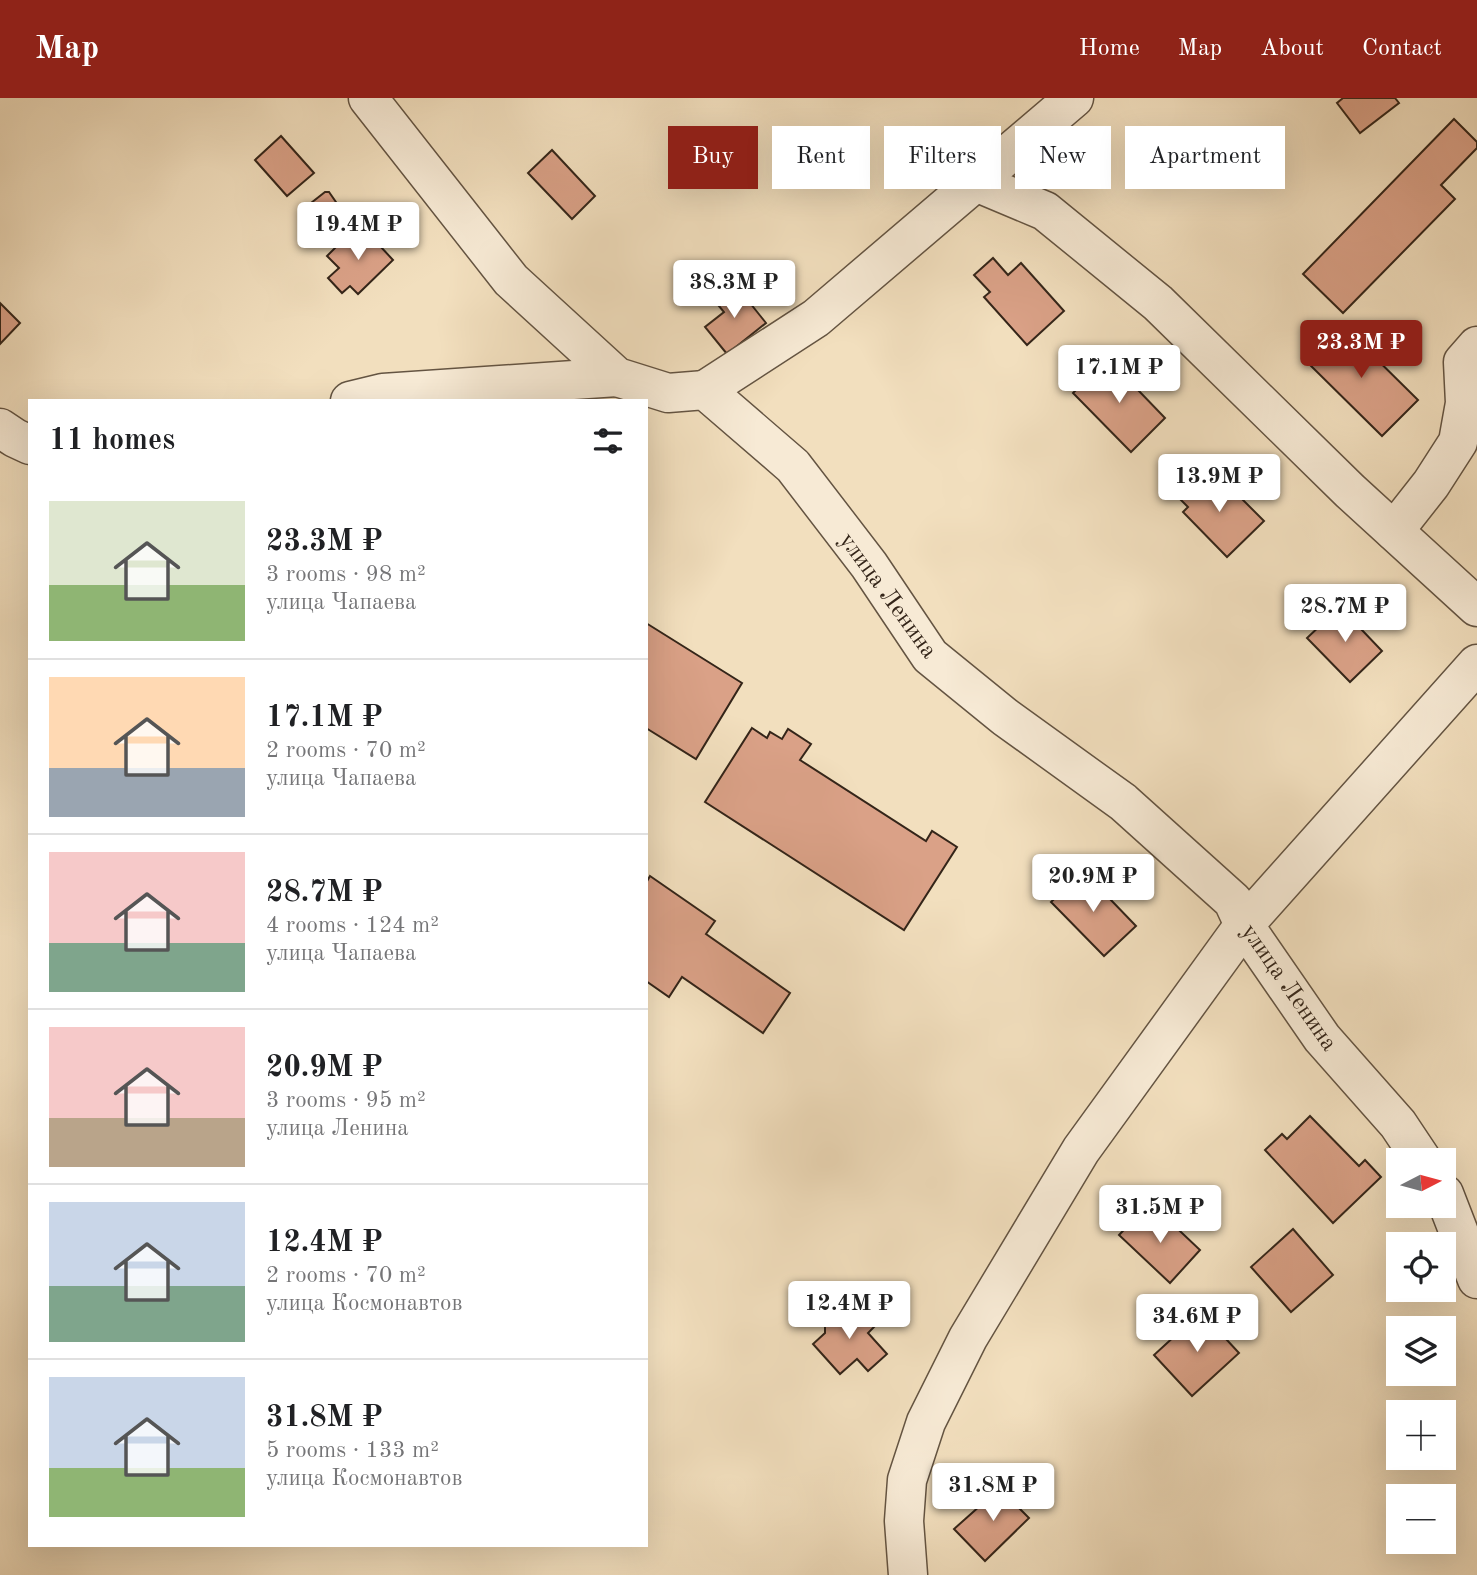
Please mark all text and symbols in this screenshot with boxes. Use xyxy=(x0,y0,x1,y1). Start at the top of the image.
text: Map xyxy=(35,33,99,66)
text: Home xyxy=(1079,37,1140,61)
text: Map xyxy=(1178,37,1222,61)
text: About xyxy=(1260,37,1324,61)
text: Contact xyxy=(1362,37,1442,61)
chip: Buy xyxy=(668,126,758,189)
chip: Rent xyxy=(772,126,870,189)
chip: Filters xyxy=(884,126,1001,189)
chip: New xyxy=(1015,126,1111,189)
chip: Apartment xyxy=(1125,126,1285,189)
pin: 19.4M ₽ xyxy=(293,202,423,262)
text: 19.4M ₽ xyxy=(313,213,403,236)
pin: 38.3M ₽ xyxy=(669,260,799,320)
text: 38.3M ₽ xyxy=(689,271,779,294)
pin: 23.3M ₽ xyxy=(1296,320,1426,380)
text: 23.3M ₽ xyxy=(1316,331,1406,354)
pin: 17.1M ₽ xyxy=(1054,345,1184,405)
text: 17.1M ₽ xyxy=(1074,356,1164,379)
icon: filters xyxy=(589,422,627,460)
text: 11 homes xyxy=(49,426,175,456)
pin: 13.9M ₽ xyxy=(1154,454,1284,514)
text: 13.9M ₽ xyxy=(1174,465,1264,488)
text: 23.3M ₽ xyxy=(266,527,383,557)
icon: home xyxy=(105,529,189,613)
street label: улица Ленина xyxy=(834,529,941,664)
text: 3 rooms · 98 m² xyxy=(266,563,426,586)
pin: 28.7M ₽ xyxy=(1280,584,1410,644)
text: улица Чапаева xyxy=(266,591,416,614)
text: 28.7M ₽ xyxy=(1300,595,1390,618)
text: 17.1M ₽ xyxy=(266,703,383,733)
icon: home xyxy=(105,705,189,789)
text: 2 rooms · 70 m² xyxy=(266,739,426,762)
text: улица Чапаева xyxy=(266,767,416,790)
pin: 20.9M ₽ xyxy=(1028,854,1158,914)
text: 20.9M ₽ xyxy=(1048,865,1138,888)
text: 28.7M ₽ xyxy=(266,878,383,908)
icon: home xyxy=(105,880,189,964)
text: 4 rooms · 124 m² xyxy=(266,914,439,937)
street label: улица Ленина xyxy=(1236,920,1341,1056)
text: улица Чапаева xyxy=(266,942,416,965)
text: 20.9M ₽ xyxy=(266,1053,383,1083)
icon: home xyxy=(105,1055,189,1139)
text: 3 rooms · 95 m² xyxy=(266,1089,426,1112)
text: улица Ленина xyxy=(266,1117,409,1140)
north arrow xyxy=(1386,1148,1456,1218)
map controls xyxy=(1386,1148,1456,1554)
pin: 31.5M ₽ xyxy=(1095,1186,1225,1245)
text: 31.5M ₽ xyxy=(1115,1196,1205,1219)
text: 12.4M ₽ xyxy=(266,1228,383,1258)
icon: home xyxy=(105,1230,189,1314)
button: locate xyxy=(1386,1232,1456,1302)
text: 2 rooms · 70 m² xyxy=(266,1264,426,1287)
pin: 12.4M ₽ xyxy=(784,1282,914,1341)
text: улица Космонавтов xyxy=(266,1292,462,1315)
text: 12.4M ₽ xyxy=(804,1292,894,1315)
pin: 34.6M ₽ xyxy=(1132,1294,1262,1354)
text: 34.6M ₽ xyxy=(1152,1305,1242,1328)
button: layers xyxy=(1386,1316,1456,1386)
button: + xyxy=(1386,1400,1456,1470)
text: 31.8M ₽ xyxy=(266,1403,383,1433)
icon: home xyxy=(105,1405,189,1489)
text: 5 rooms · 133 m² xyxy=(266,1439,439,1462)
pin: 31.8M ₽ xyxy=(928,1464,1058,1523)
text: улица Космонавтов xyxy=(266,1467,462,1490)
text: 31.8M ₽ xyxy=(948,1474,1038,1497)
button: − xyxy=(1386,1484,1456,1554)

